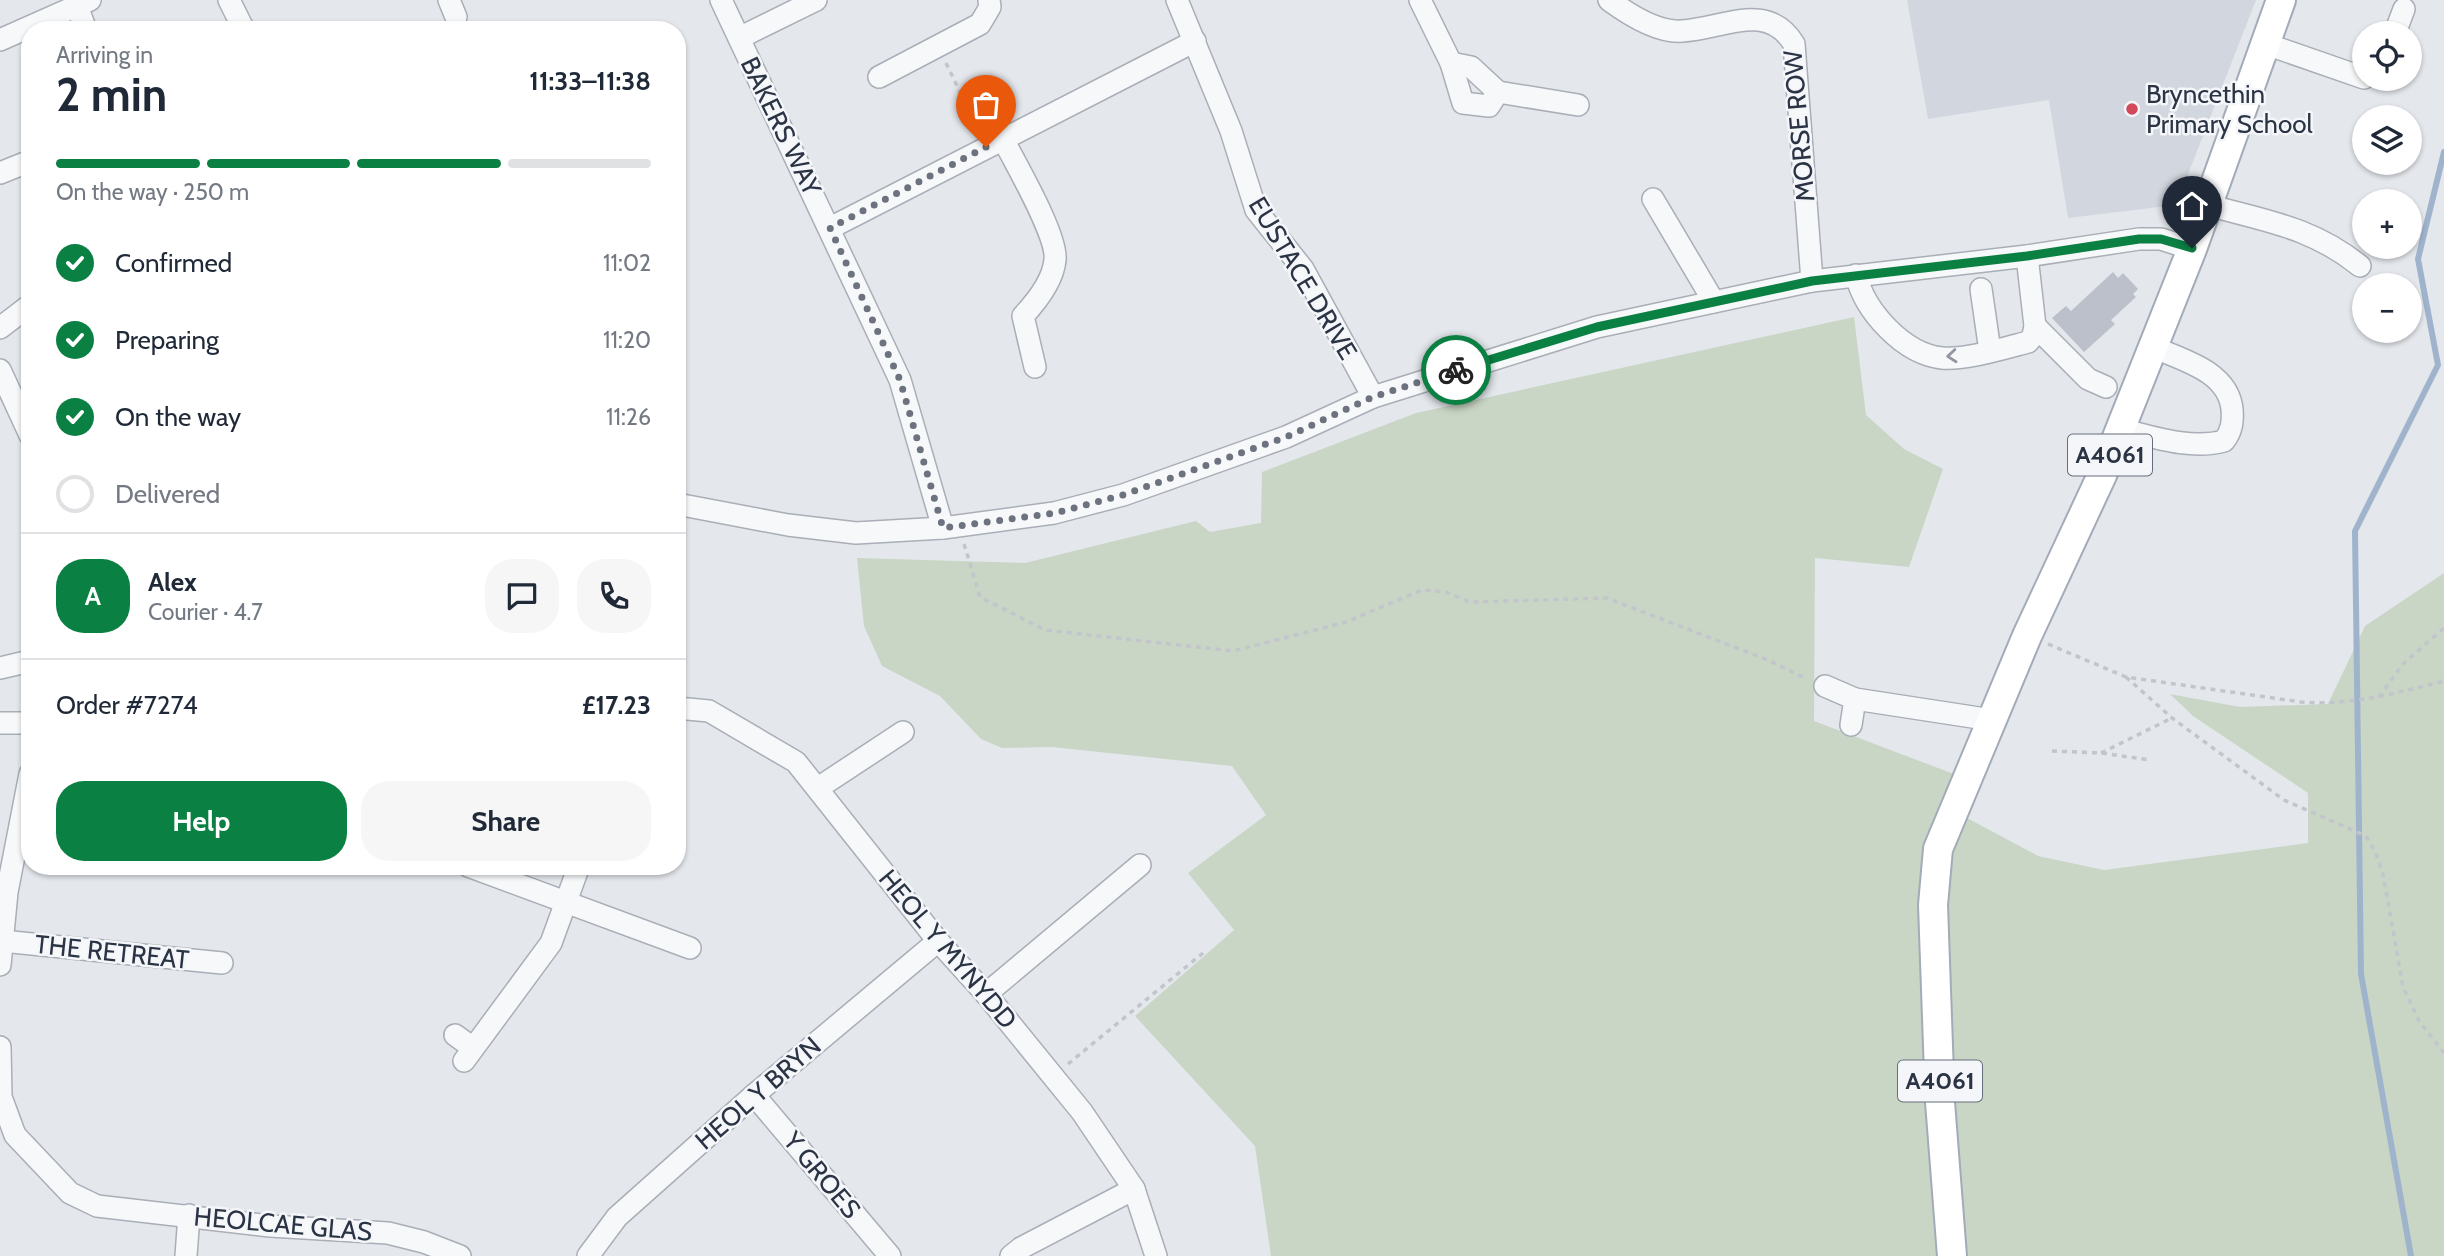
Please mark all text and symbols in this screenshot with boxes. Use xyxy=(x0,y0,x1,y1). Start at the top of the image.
map controls xyxy=(2352,21,2422,343)
button: locate xyxy=(2352,21,2422,91)
text: Arriving in xyxy=(56,41,153,69)
street label: MORSE ROW xyxy=(1776,48,1822,203)
street label: BAKERS WAY xyxy=(734,52,828,201)
text: 11:33–11:38 xyxy=(529,65,651,97)
text: 2 min xyxy=(56,67,167,123)
pin xyxy=(956,75,1016,147)
place label: Bryncethin Primary School xyxy=(2146,78,2313,140)
icon: bag xyxy=(967,86,1005,124)
marker: Bryncethin Primary School xyxy=(2124,101,2140,117)
button: layers xyxy=(2352,105,2422,175)
pin xyxy=(2162,176,2222,248)
text: On the way · 250 m xyxy=(56,178,249,206)
icon: home xyxy=(2173,187,2211,225)
button: + xyxy=(2352,189,2422,259)
street label: EUSTACE DRIVE xyxy=(1242,191,1364,365)
icon: check xyxy=(56,244,94,282)
text: Confirmed xyxy=(115,247,232,279)
text: 11:02 xyxy=(603,249,651,277)
button: − xyxy=(2352,273,2422,343)
icon: check xyxy=(56,321,94,359)
text: Preparing xyxy=(115,324,219,356)
text: 11:20 xyxy=(603,326,651,354)
courier xyxy=(1421,335,1491,405)
one-way arrow xyxy=(1946,348,1957,363)
icon: bike xyxy=(1437,351,1475,389)
icon: check xyxy=(56,398,94,436)
text: On the way xyxy=(115,401,241,433)
text: 11:26 xyxy=(606,403,651,431)
road number: A4061 xyxy=(2068,434,2152,476)
text: Delivered xyxy=(115,478,220,510)
button: chat xyxy=(485,559,559,633)
button: phone xyxy=(577,559,651,633)
text: Alex xyxy=(148,566,197,598)
text: A xyxy=(85,580,101,612)
text: Courier · 4.7 xyxy=(148,598,263,626)
text: Order #7274 xyxy=(56,689,198,721)
text: £17.23 xyxy=(582,689,651,721)
button: Help xyxy=(56,781,347,861)
button: Share xyxy=(361,781,651,861)
street label: HEOL Y MYNYDD xyxy=(872,863,1024,1035)
street label: THE RETREAT xyxy=(33,928,191,976)
street label: HEOL Y BRYN xyxy=(689,1030,827,1156)
road number: A4061 xyxy=(1898,1060,1982,1101)
street label: Y GROES xyxy=(776,1124,867,1225)
street label: HEOLCAE GLAS xyxy=(193,1200,373,1248)

